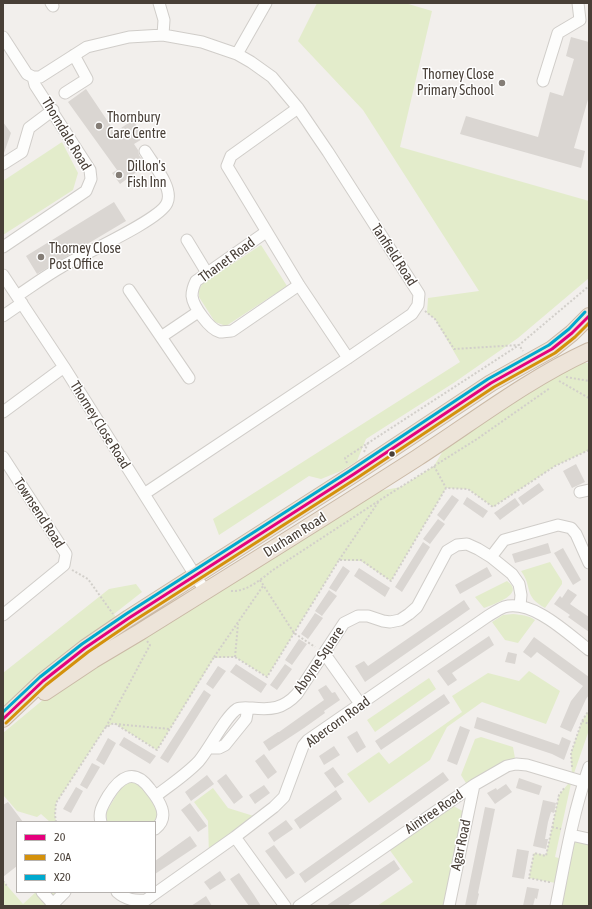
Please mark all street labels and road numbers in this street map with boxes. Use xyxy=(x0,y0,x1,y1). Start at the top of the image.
street label: Thorndale Road xyxy=(38,95,94,173)
street label: Tanfield Road xyxy=(368,221,420,289)
street label: Thanet Road xyxy=(196,234,258,286)
street label: Thorney Close Road xyxy=(66,378,134,472)
street label: Townsend Road xyxy=(10,475,68,551)
street label: Durham Road xyxy=(261,509,329,561)
street label: Aboyne Square xyxy=(290,623,348,697)
street label: Abercorn Road xyxy=(303,693,373,751)
street label: Aintree Road xyxy=(402,786,466,838)
street label: Agar Road xyxy=(447,818,475,872)

